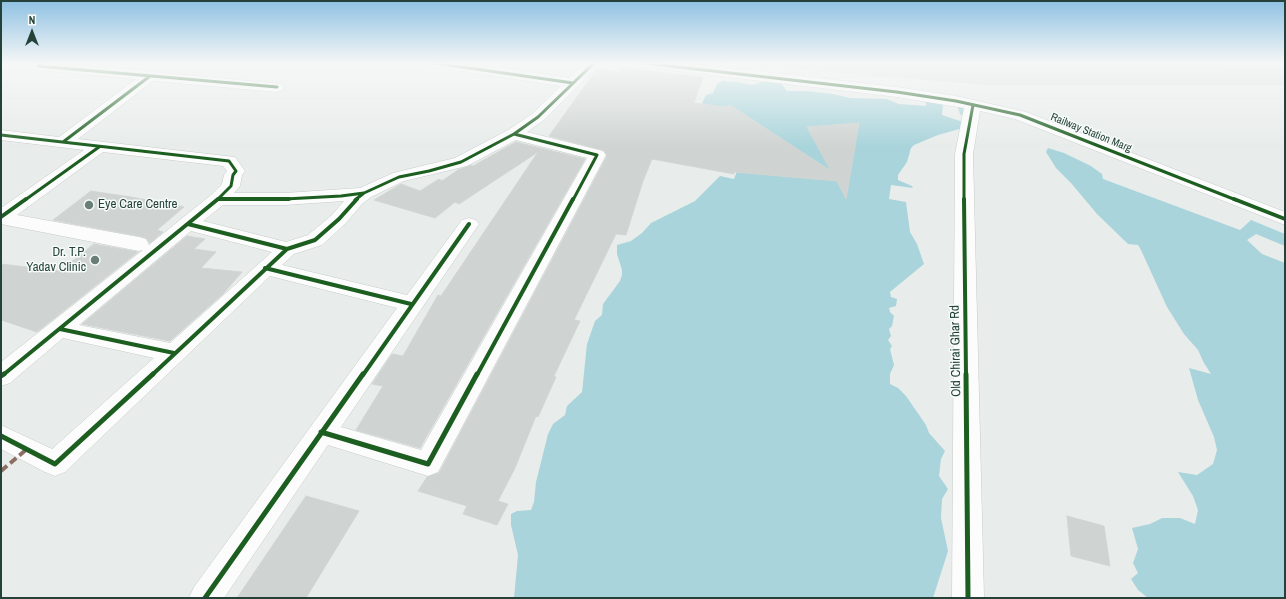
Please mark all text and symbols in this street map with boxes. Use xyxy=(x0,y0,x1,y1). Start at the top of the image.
north arrow xyxy=(12,12,52,52)
text: N xyxy=(29,13,35,27)
street label: Railway Station Marg xyxy=(1049,111,1133,155)
place label: Eye Care Centre xyxy=(98,197,177,213)
marker: Eye Care Centre xyxy=(83,199,95,211)
place label: Dr. T.P. Yadav Clinic xyxy=(26,245,86,276)
marker: Dr. T.P. Yadav Clinic xyxy=(89,254,101,266)
street label: Old Chirai Ghar Rd xyxy=(947,305,965,397)

